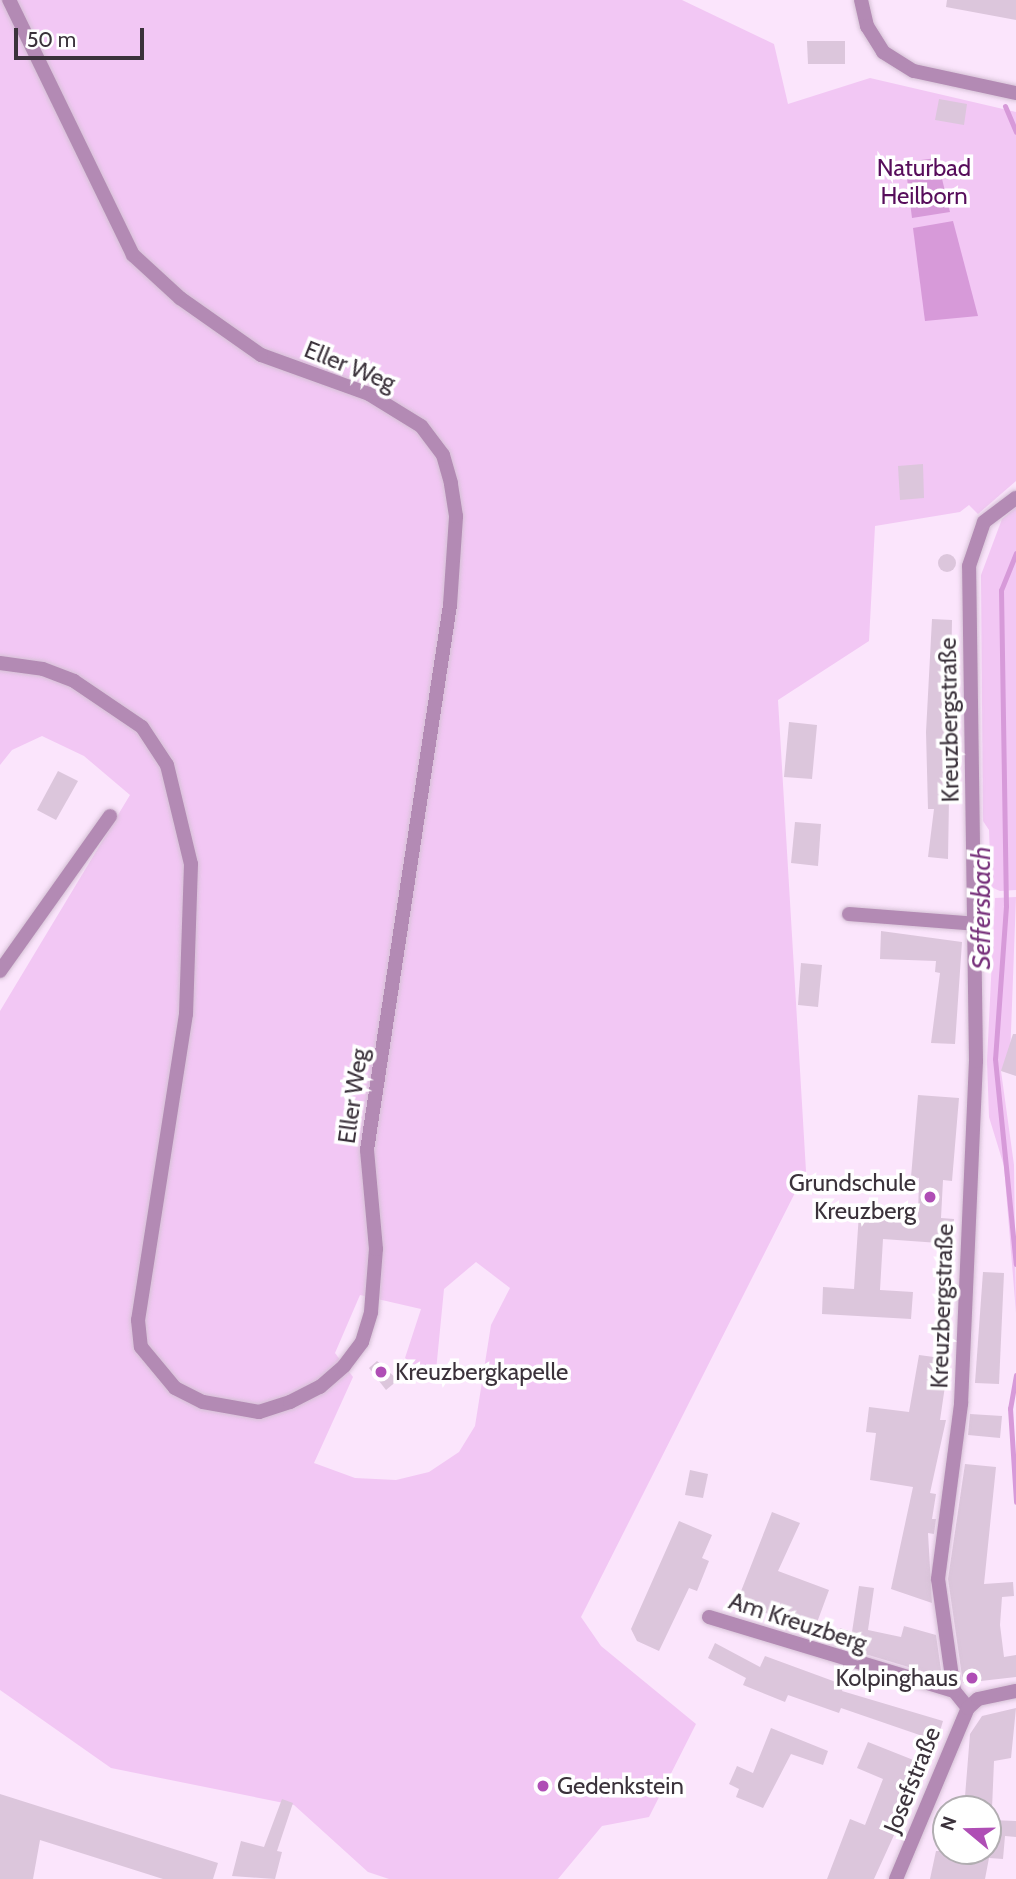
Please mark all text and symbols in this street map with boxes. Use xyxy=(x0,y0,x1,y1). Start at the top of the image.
scale bar xyxy=(18,14,147,58)
text: 50 m xyxy=(27,27,76,52)
park label: Naturbad Heilborn xyxy=(877,154,971,210)
street label: Eller Weg xyxy=(300,335,400,397)
street label: Kreuzbergstraße xyxy=(933,637,965,803)
water label: Seffersbach xyxy=(966,847,998,969)
street label: Eller Weg xyxy=(332,1047,374,1145)
place label: Grundschule Kreuzberg xyxy=(789,1169,916,1225)
marker: Grundschule Kreuzberg xyxy=(922,1189,938,1205)
street label: Kreuzbergstraße xyxy=(925,1223,959,1389)
place label: Kreuzbergkapelle xyxy=(395,1358,568,1386)
marker: Kreuzbergkapelle xyxy=(373,1364,389,1380)
street label: Am Kreuzberg xyxy=(725,1586,871,1658)
place label: Kolpinghaus xyxy=(836,1664,958,1692)
marker: Kolpinghaus xyxy=(964,1670,980,1686)
street label: Josefstraße xyxy=(878,1723,946,1837)
place label: Gedenkstein xyxy=(557,1772,684,1800)
marker: Gedenkstein xyxy=(535,1778,551,1794)
north arrow xyxy=(932,1795,1002,1865)
text: N xyxy=(936,1814,962,1834)

